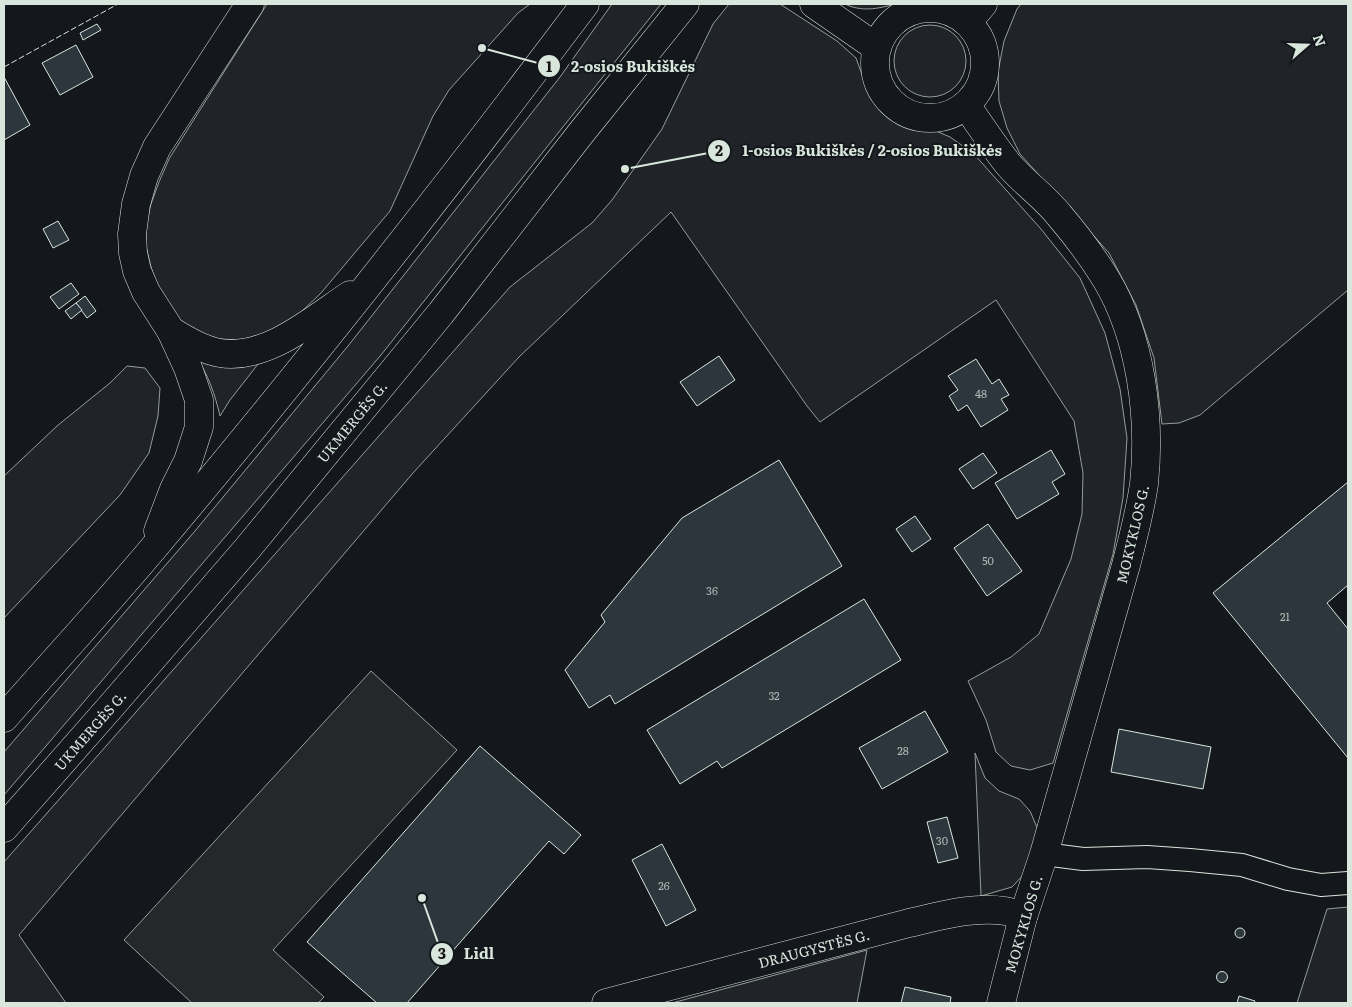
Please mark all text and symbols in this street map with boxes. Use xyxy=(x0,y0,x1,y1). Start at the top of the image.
north arrow xyxy=(1282,20,1332,70)
text: N xyxy=(1309,31,1332,49)
callout: 2-osios Bukiškės xyxy=(536,51,706,81)
text: 1 xyxy=(546,54,552,77)
text: 2-osios Bukiškės xyxy=(571,54,696,77)
callout: 1-osios Bukiškės / 2-osios Bukiškės xyxy=(707,136,1011,166)
text: 2 xyxy=(715,138,723,161)
text: 1-osios Bukiškės / 2-osios Bukiškės xyxy=(742,138,1002,161)
street label: UKMERGĖS G. xyxy=(312,376,391,467)
house number: 48 xyxy=(975,385,987,401)
street label: MOKYKLOS G. xyxy=(1111,483,1153,585)
house number: 50 xyxy=(982,552,994,568)
house number: 36 xyxy=(706,582,718,598)
house number: 21 xyxy=(1280,608,1291,624)
street label: UKMERGĖS G. xyxy=(49,686,130,775)
house number: 32 xyxy=(768,687,780,703)
house number: 28 xyxy=(897,742,909,758)
house number: 30 xyxy=(936,832,948,848)
street label: MOKYKLOS G. xyxy=(999,873,1047,975)
house number: 26 xyxy=(658,877,670,893)
street label: DRAUGYSTĖS G. xyxy=(756,924,872,972)
callout: Lidl xyxy=(429,939,505,969)
text: 3 xyxy=(438,941,446,964)
text: Lidl xyxy=(464,941,495,964)

